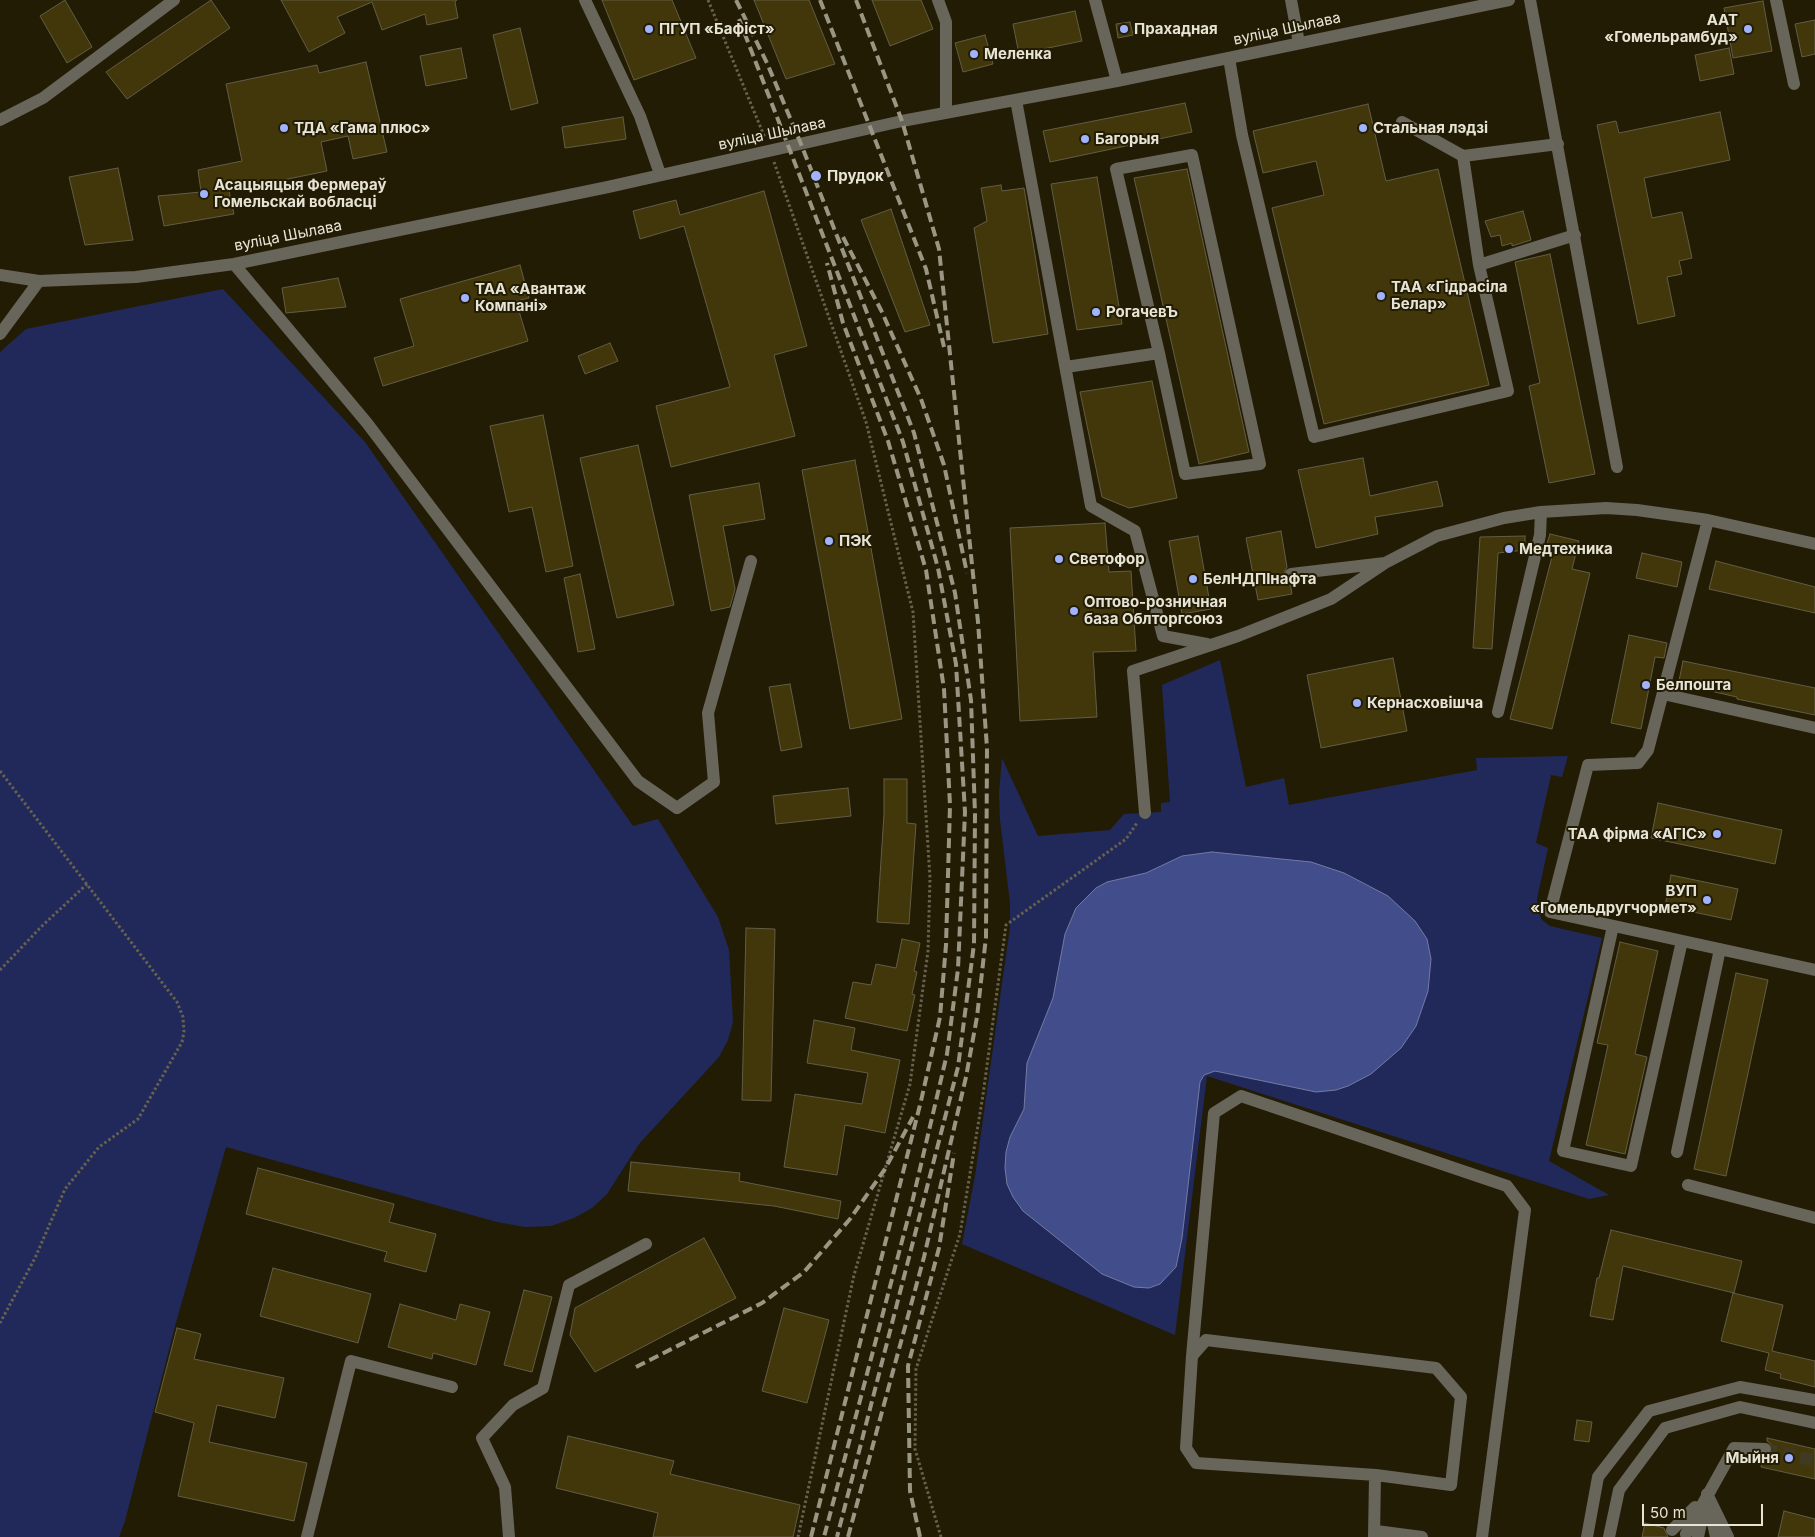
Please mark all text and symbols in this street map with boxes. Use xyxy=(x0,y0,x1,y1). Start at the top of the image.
street label: вуліца Шылава xyxy=(1232,9,1342,49)
place label: ААТ «Гомельрамбуд» xyxy=(1604,11,1738,46)
place label: ПГУП «Бафіст» xyxy=(659,20,775,38)
place label: Прахадная xyxy=(1134,20,1218,38)
marker: ПГУП «Бафіст» xyxy=(643,23,655,35)
marker: Прахадная xyxy=(1118,23,1130,35)
marker: ААТ «Гомельрамбуд» xyxy=(1742,23,1754,35)
place label: Меленка xyxy=(984,45,1052,63)
marker: Меленка xyxy=(968,48,980,60)
street label: вуліца Шылава xyxy=(717,114,827,154)
place label: ТДА «Гама плюс» xyxy=(294,119,430,137)
place label: Стальная лэдзі xyxy=(1373,119,1488,137)
marker: ТДА «Гама плюс» xyxy=(278,122,290,134)
marker: Стальная лэдзі xyxy=(1357,122,1369,134)
place label: Багорыя xyxy=(1095,130,1159,148)
marker: Багорыя xyxy=(1079,133,1091,145)
place label: Прудок xyxy=(827,167,884,185)
marker: Прудок xyxy=(809,169,823,183)
place label: Асацыяцыя Фермераў Гомельскай вобласці xyxy=(214,176,386,211)
marker: Асацыяцыя Фермераў Гомельскай вобласці xyxy=(198,188,210,200)
street label: вуліца Шылава xyxy=(233,217,343,255)
place label: ТАА «Гідрасіла Белар» xyxy=(1391,278,1508,313)
place label: ТАА «Авантаж Компані» xyxy=(475,280,586,315)
marker: ТАА «Гідрасіла Белар» xyxy=(1375,290,1387,302)
marker: ТАА «Авантаж Компані» xyxy=(459,292,471,304)
place label: РогачевЪ xyxy=(1106,303,1178,321)
marker: РогачевЪ xyxy=(1090,306,1102,318)
place label: ПЭК xyxy=(839,532,872,550)
marker: ПЭК xyxy=(823,535,835,547)
place label: Медтехника xyxy=(1519,540,1613,558)
marker: Медтехника xyxy=(1503,543,1515,555)
place label: Светофор xyxy=(1069,550,1145,568)
marker: Светофор xyxy=(1053,553,1065,565)
place label: БелНДПІнафта xyxy=(1203,570,1316,588)
marker: БелНДПІнафта xyxy=(1187,573,1199,585)
place label: Оптово-розничная база Облторгсоюз xyxy=(1084,593,1227,628)
marker: Оптово-розничная база Облторгсоюз xyxy=(1068,605,1080,617)
place label: Белпошта xyxy=(1656,676,1731,694)
marker: Белпошта xyxy=(1640,679,1652,691)
place label: Кернасховішча xyxy=(1367,694,1483,712)
marker: Кернасховішча xyxy=(1351,697,1363,709)
place label: ТАА фірма «АГІС» xyxy=(1568,825,1707,843)
marker: ТАА фірма «АГІС» xyxy=(1711,828,1723,840)
place label: ВУП «Гомельдругчормет» xyxy=(1530,882,1697,917)
marker: ВУП «Гомельдругчормет» xyxy=(1701,894,1713,906)
place label: Мыйня xyxy=(1726,1449,1779,1467)
marker: Мыйня xyxy=(1783,1452,1795,1464)
scale bar xyxy=(1645,1494,1766,1526)
text: 50 m xyxy=(1650,1503,1686,1522)

